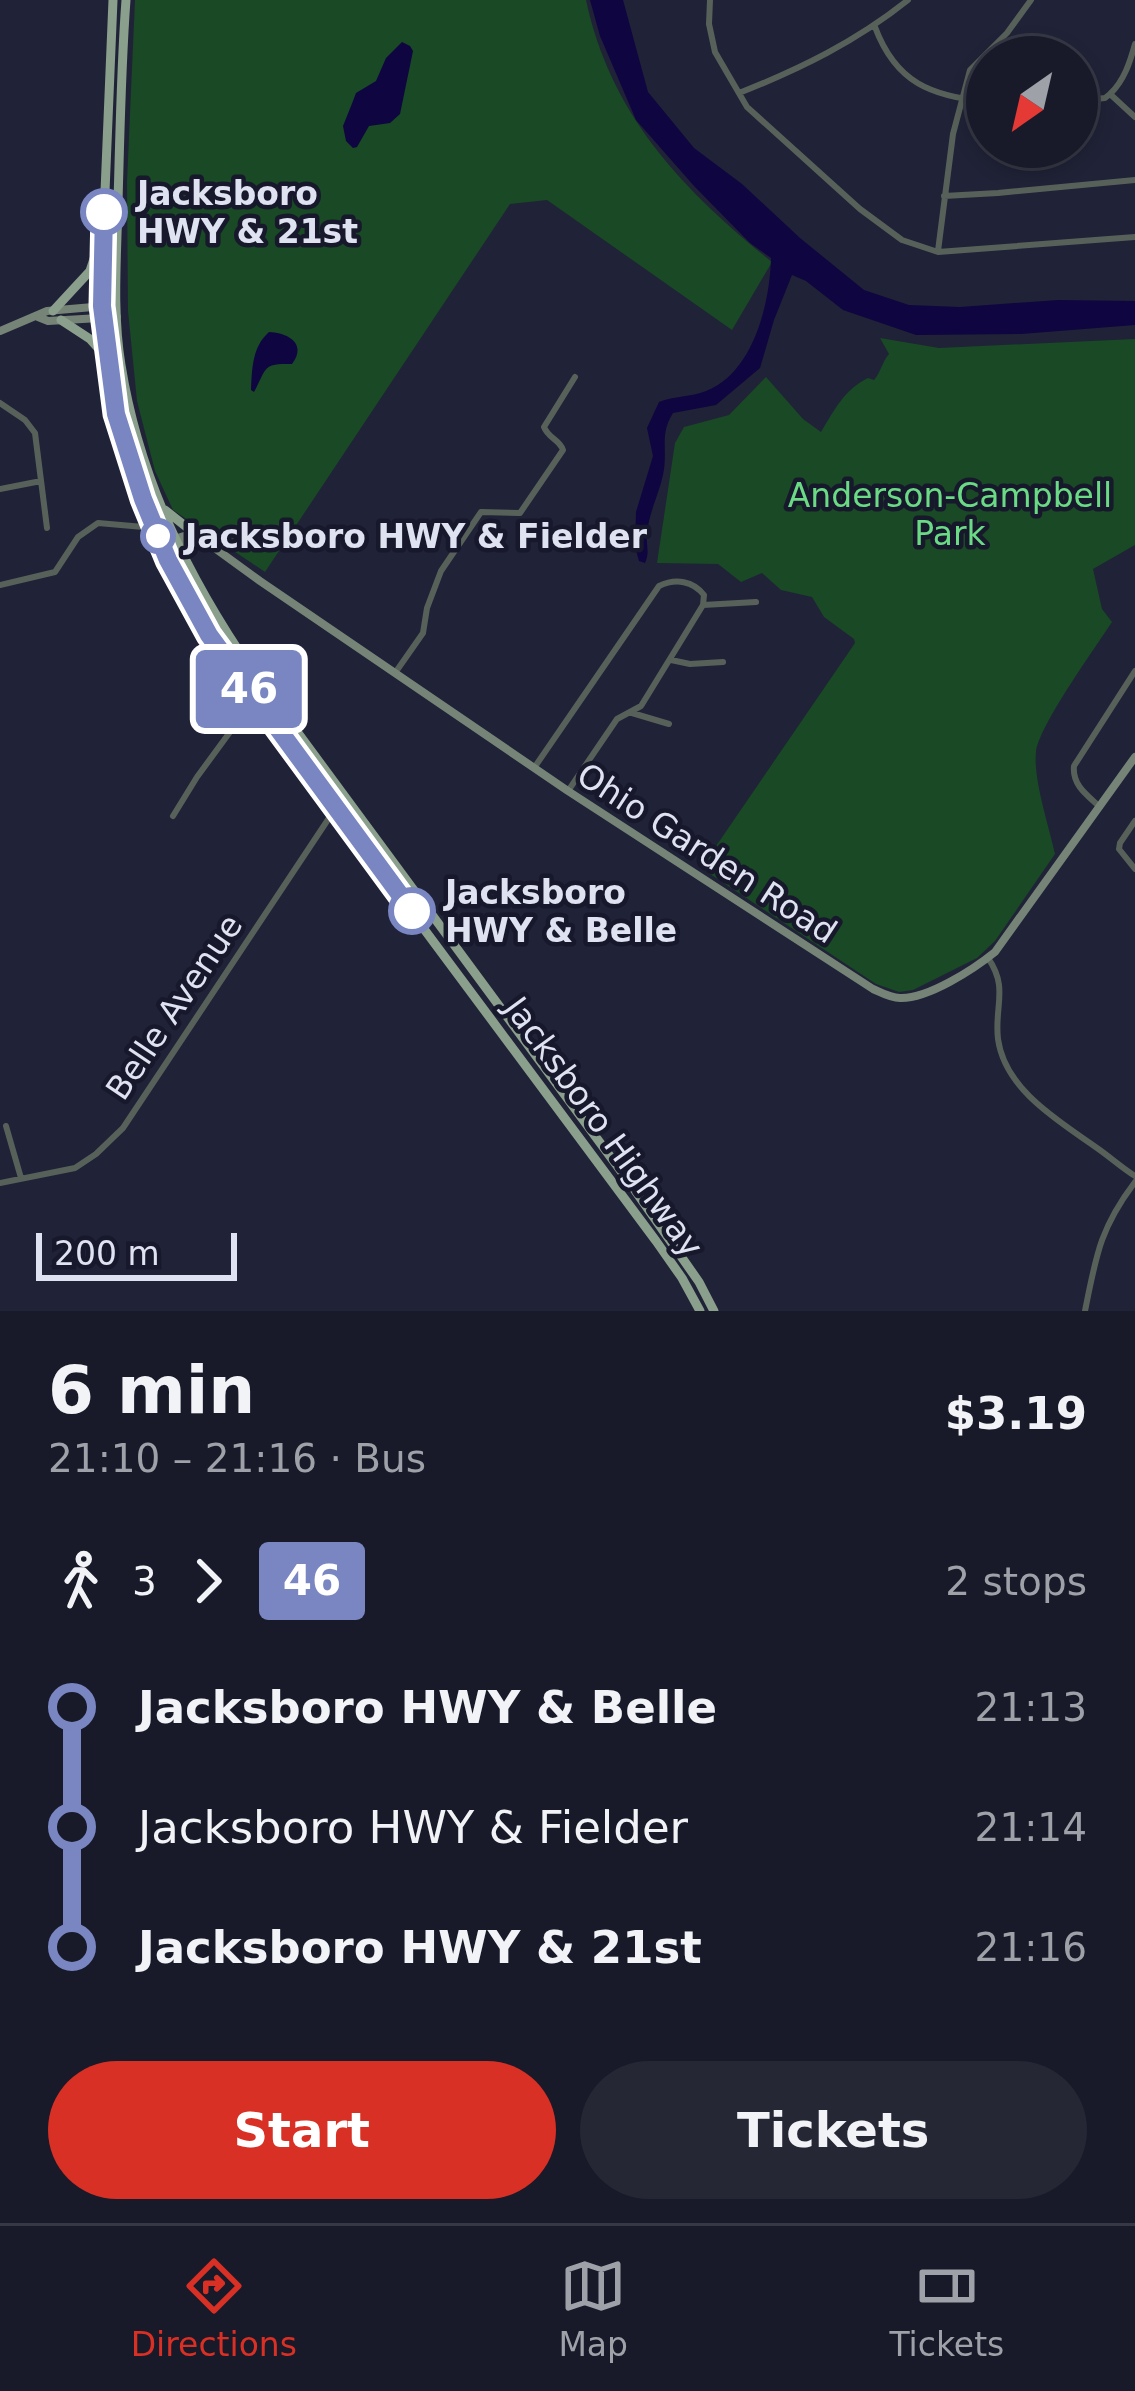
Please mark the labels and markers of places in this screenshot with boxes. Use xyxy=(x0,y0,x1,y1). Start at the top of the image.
place label: Jacksboro HWY & 21st xyxy=(135,174,358,251)
marker: Jacksboro HWY & 21st xyxy=(82,190,126,234)
place label: Jacksboro HWY & Fielder xyxy=(183,517,648,556)
marker: Jacksboro HWY & Fielder xyxy=(142,520,174,552)
place label: Jacksboro HWY & Belle xyxy=(443,873,677,950)
marker: Jacksboro HWY & Belle xyxy=(390,889,434,933)

